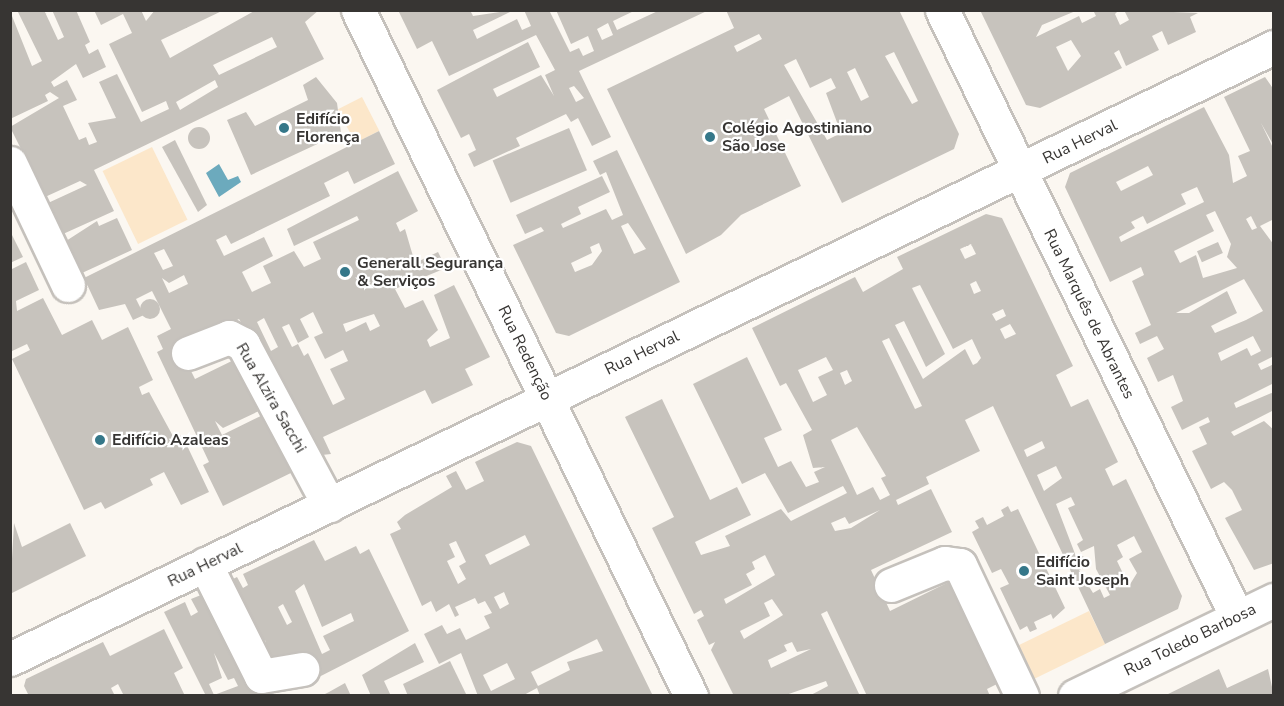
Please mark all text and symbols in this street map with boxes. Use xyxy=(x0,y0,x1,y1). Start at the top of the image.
place label: Edifício Florença xyxy=(296,109,360,147)
street label: Rua Herval xyxy=(1040,116,1120,168)
place label: Colégio Agostiniano São Jose xyxy=(722,118,872,156)
marker: Edifício Florença xyxy=(277,121,291,135)
marker: Colégio Agostiniano São Jose xyxy=(703,130,717,144)
street label: Rua Marquês de Abrantes xyxy=(1039,226,1139,402)
place label: Generall Segurança & Serviços xyxy=(357,253,503,291)
marker: Generall Segurança & Serviços xyxy=(338,265,352,279)
street label: Rua Redenção xyxy=(494,303,556,403)
street label: Rua Herval xyxy=(602,327,682,379)
street label: Rua Alzira Sacchi xyxy=(232,340,310,456)
place label: Edifício Azaleas xyxy=(112,430,229,450)
marker: Edifício Azaleas xyxy=(93,433,107,447)
street label: Rua Herval xyxy=(165,539,245,591)
place label: Edifício Saint Joseph xyxy=(1036,552,1129,590)
marker: Edifício Saint Joseph xyxy=(1017,564,1031,578)
street label: Rua Toledo Barbosa xyxy=(1121,600,1259,680)

